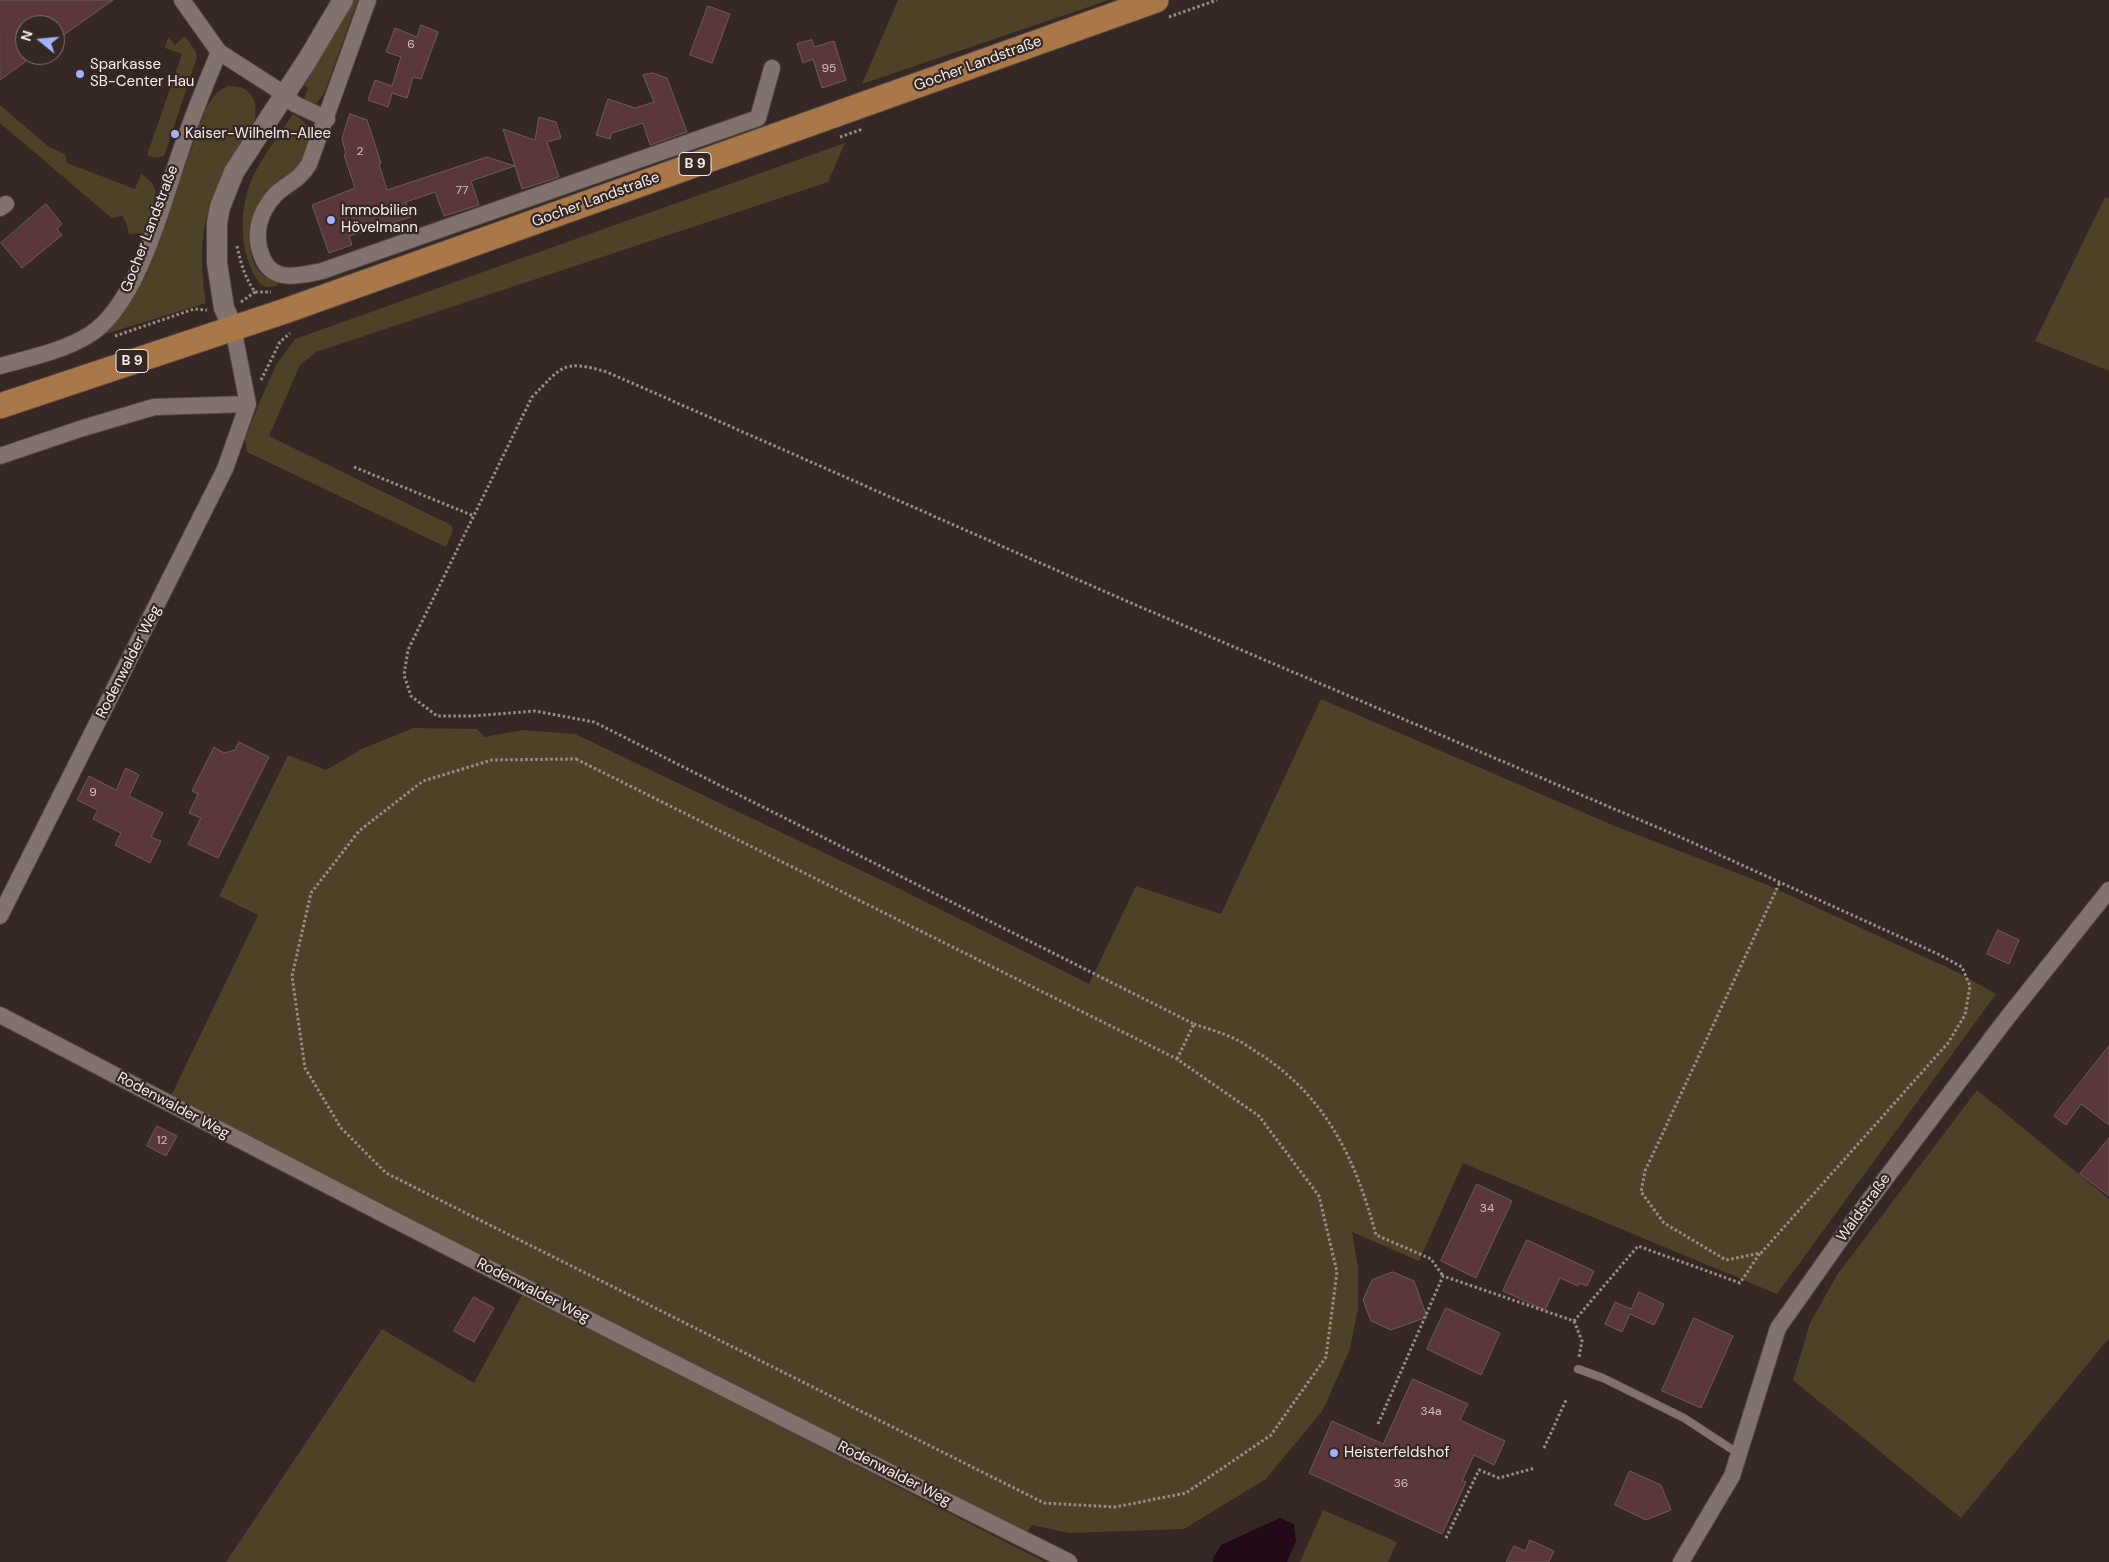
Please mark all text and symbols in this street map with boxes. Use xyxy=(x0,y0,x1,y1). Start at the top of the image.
north arrow xyxy=(15,15,65,65)
text: N xyxy=(17,28,37,43)
street label: Gocher Landstraße xyxy=(912,33,1044,95)
house number: 6 xyxy=(407,38,415,52)
place label: Sparkasse SB-Center Hau xyxy=(90,56,194,91)
house number: 95 xyxy=(822,62,836,76)
marker: Sparkasse SB-Center Hau xyxy=(74,68,86,80)
place label: Kaiser-Wilhelm-Allee xyxy=(185,125,331,143)
marker: Kaiser-Wilhelm-Allee xyxy=(169,128,181,140)
house number: 2 xyxy=(357,145,363,159)
road number: B 9 xyxy=(679,152,711,175)
street label: Gocher Landstraße xyxy=(117,163,183,295)
street label: Gocher Landstraße xyxy=(530,169,662,231)
house number: 77 xyxy=(456,184,468,198)
place label: Immobilien Hövelmann xyxy=(341,202,418,237)
marker: Immobilien Hövelmann xyxy=(325,214,337,226)
road number: B 9 xyxy=(116,350,148,372)
street label: Rodenwalder Weg xyxy=(93,602,165,722)
house number: 9 xyxy=(89,786,97,800)
street label: Rodenwalder Weg xyxy=(114,1069,232,1143)
house number: 12 xyxy=(157,1134,167,1148)
street label: Waldstraße xyxy=(1833,1170,1895,1246)
house number: 34 xyxy=(1480,1202,1494,1216)
street label: Rodenwalder Weg xyxy=(473,1255,593,1327)
house number: 34a xyxy=(1421,1405,1441,1419)
street label: Rodenwalder Weg xyxy=(834,1438,954,1510)
place label: Heisterfeldshof xyxy=(1344,1444,1449,1462)
marker: Heisterfeldshof xyxy=(1328,1447,1340,1459)
house number: 36 xyxy=(1394,1477,1408,1491)

